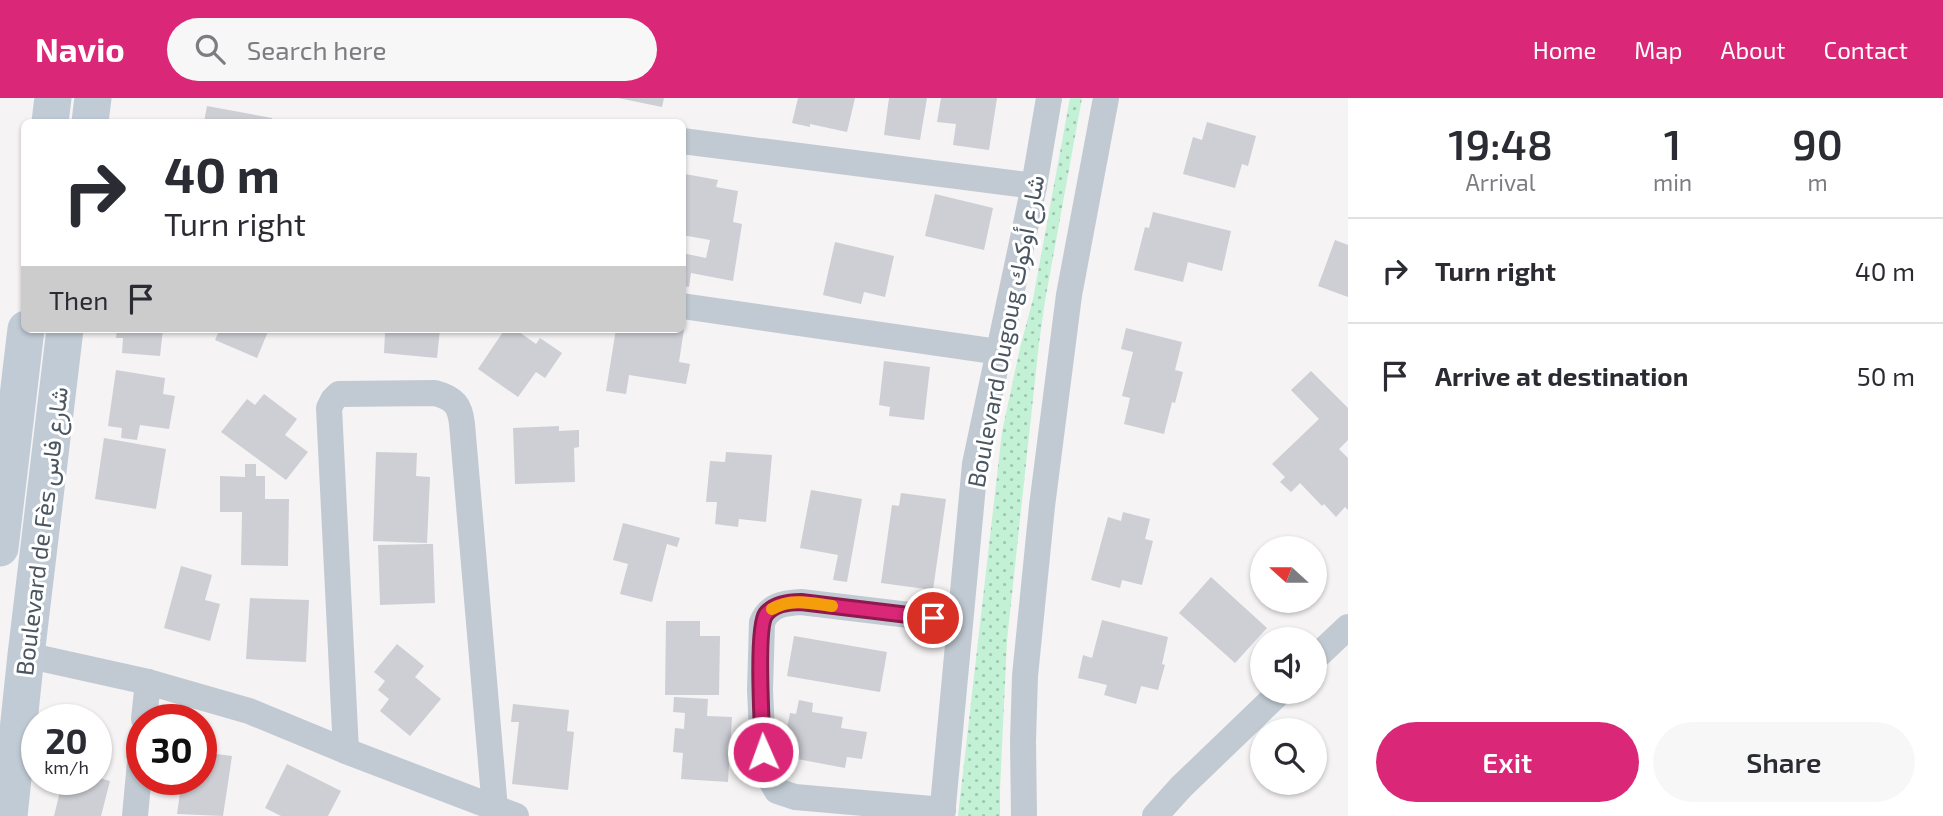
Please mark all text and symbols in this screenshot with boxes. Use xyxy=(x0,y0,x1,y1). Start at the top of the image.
search box xyxy=(167,18,657,81)
text: Navio xyxy=(35,29,125,69)
icon: search xyxy=(191,30,229,68)
text: Search here xyxy=(247,34,386,65)
text: Home xyxy=(1533,35,1596,64)
text: Map xyxy=(1634,35,1682,64)
text: About xyxy=(1720,35,1786,64)
text: Contact xyxy=(1824,35,1908,64)
text: 19:48 xyxy=(1448,118,1553,168)
text: 1 xyxy=(1664,118,1681,168)
text: 90 xyxy=(1792,118,1843,168)
text: 40 m xyxy=(164,144,280,203)
icon: right xyxy=(49,147,140,238)
text: Arrival xyxy=(1465,168,1535,196)
text: min xyxy=(1653,168,1692,196)
text: m xyxy=(1808,168,1828,196)
street label: Boulevard Ougoug شارع أوكوك xyxy=(960,172,1052,490)
text: Turn right xyxy=(164,204,306,242)
icon: right xyxy=(1376,252,1414,290)
text: Turn right xyxy=(1435,255,1556,286)
text: 40 m xyxy=(1855,255,1915,286)
icon: arrive xyxy=(122,280,160,318)
text: Then xyxy=(49,284,108,315)
icon: arrive xyxy=(1376,357,1414,395)
text: Arrive at destination xyxy=(1435,360,1688,391)
text: 50 m xyxy=(1857,360,1915,391)
street label: Boulevard de Fès شارع فاس xyxy=(9,385,76,677)
north arrow xyxy=(1250,536,1326,612)
map controls xyxy=(1250,536,1327,795)
pin xyxy=(903,588,963,648)
icon: arrive xyxy=(914,599,952,637)
button: sound xyxy=(1250,627,1327,704)
speed limit sign: 30 xyxy=(126,704,217,795)
position arrow xyxy=(726,715,800,789)
button: search xyxy=(1250,718,1327,795)
text: 20 xyxy=(45,719,88,761)
button: Exit xyxy=(1376,722,1639,802)
button: Share xyxy=(1653,722,1915,802)
text: km/h xyxy=(44,756,89,778)

